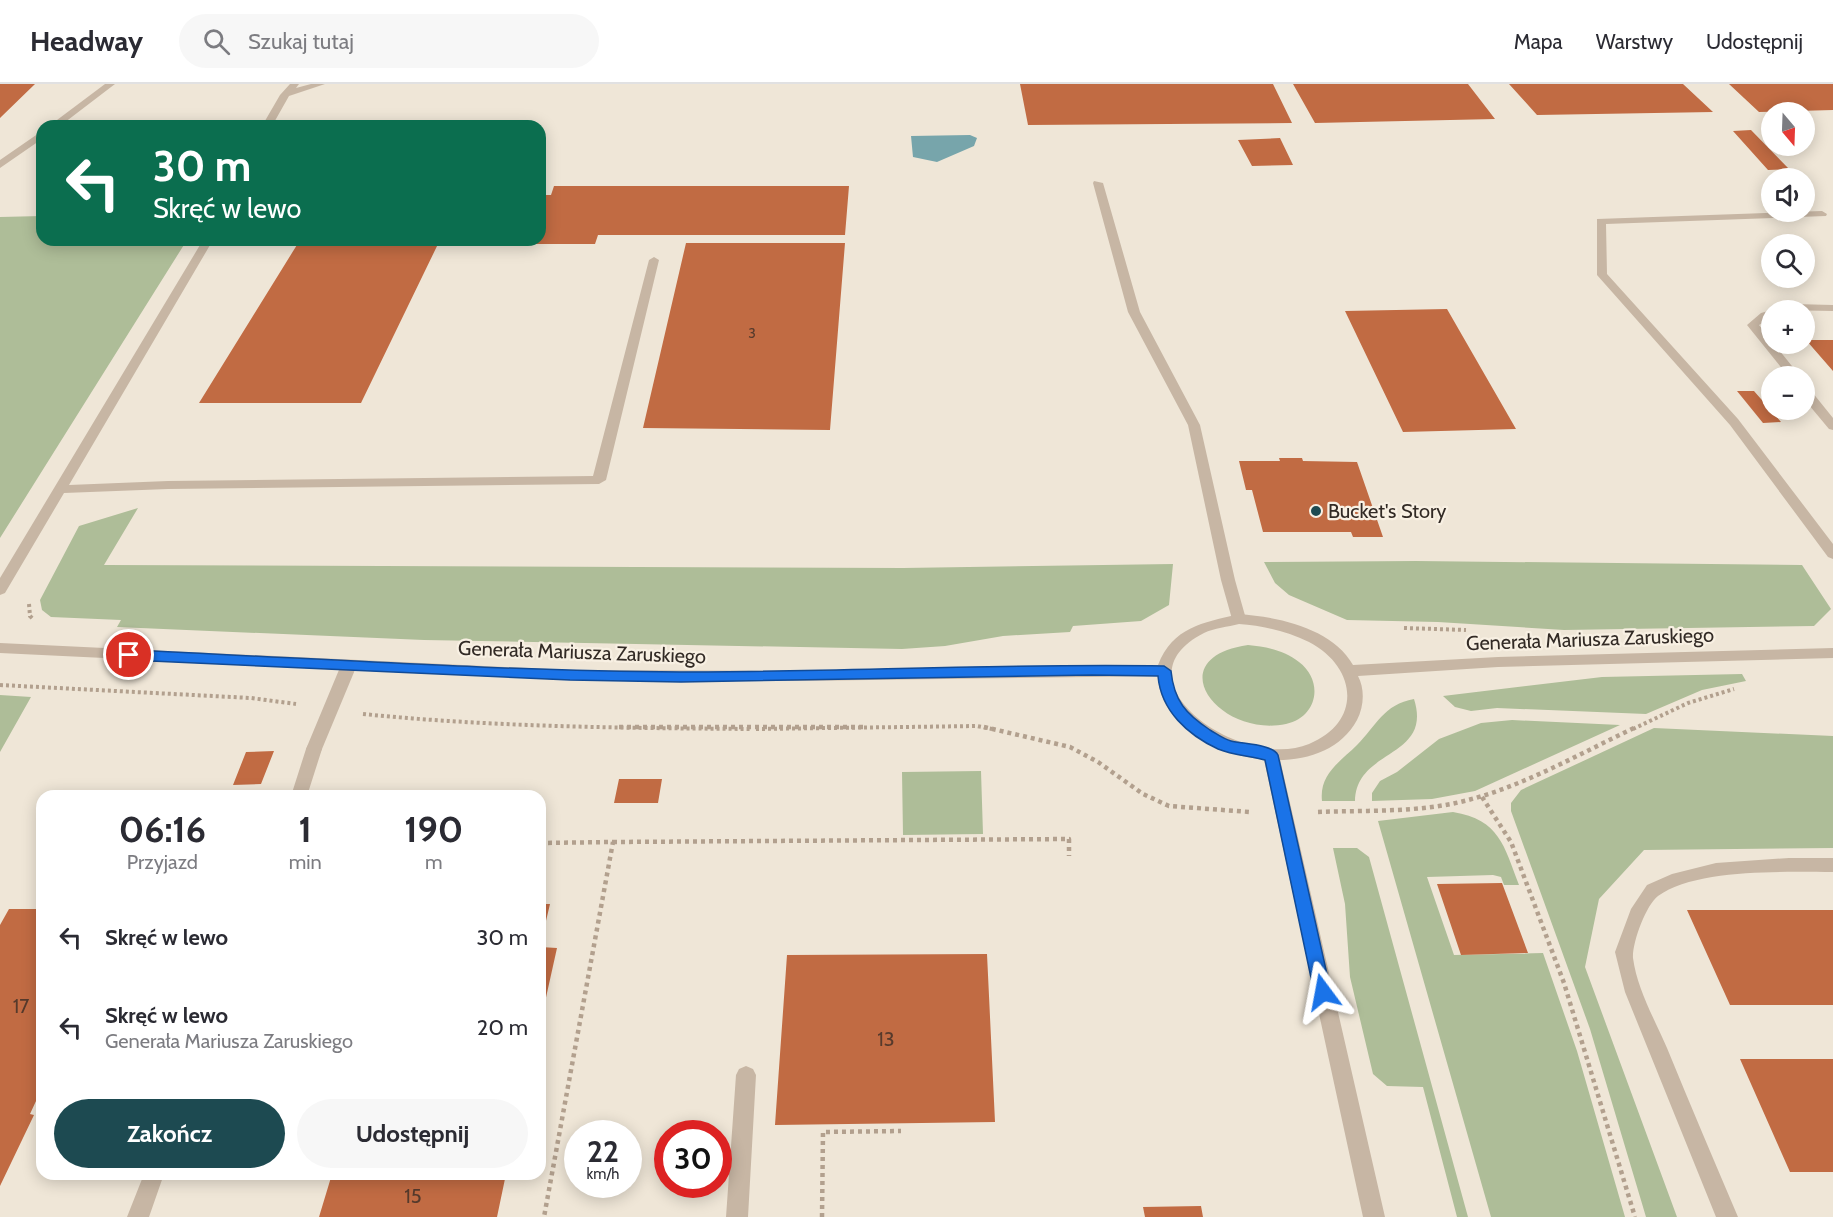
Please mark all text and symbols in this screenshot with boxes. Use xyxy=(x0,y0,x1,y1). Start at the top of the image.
search box xyxy=(179,14,599,68)
text: Headway xyxy=(30,24,143,58)
icon: search xyxy=(200,25,233,58)
text: Szukaj tutaj xyxy=(248,28,354,55)
text: Mapa xyxy=(1514,29,1563,54)
text: Warstwy xyxy=(1596,29,1673,54)
text: Udostępnij xyxy=(1706,29,1803,54)
north arrow xyxy=(1761,102,1815,156)
map controls xyxy=(1761,102,1815,420)
text: 30 m xyxy=(153,140,251,192)
icon: left xyxy=(54,144,132,222)
button: sound xyxy=(1761,168,1815,222)
text: Skręć w lewo xyxy=(153,192,301,225)
button: search xyxy=(1761,234,1815,288)
button: + xyxy=(1761,300,1815,354)
house number: 3 xyxy=(748,324,756,342)
button: − xyxy=(1761,366,1815,420)
place label: Bucket's Story xyxy=(1328,499,1446,523)
marker: Bucket's Story xyxy=(1309,504,1323,518)
street label: Generała Mariusza Zaruskiego xyxy=(1466,623,1714,655)
pin xyxy=(103,629,154,680)
street label: Generała Mariusza Zaruskiego xyxy=(458,636,706,668)
icon: arrive xyxy=(112,638,145,671)
text: 06:16 xyxy=(119,807,206,851)
text: 1 xyxy=(298,807,312,851)
text: 190 xyxy=(404,807,463,851)
text: Przyjazd xyxy=(127,850,198,874)
text: min xyxy=(289,850,322,874)
text: m xyxy=(425,850,443,874)
icon: left xyxy=(54,921,87,954)
text: Skręć w lewo xyxy=(105,924,228,951)
text: 30 m xyxy=(476,924,528,951)
position arrow xyxy=(1291,960,1355,1024)
house number: 17 xyxy=(13,994,29,1018)
text: Skręć w lewo xyxy=(105,1002,228,1029)
icon: left xyxy=(54,1011,87,1044)
text: 20 m xyxy=(477,1014,528,1041)
house number: 13 xyxy=(877,1027,895,1051)
text: Generała Mariusza Zaruskiego xyxy=(105,1029,353,1053)
button: Zakończ xyxy=(54,1099,285,1168)
button: Udostępnij xyxy=(297,1099,528,1168)
speed limit sign: 30 xyxy=(654,1120,732,1198)
text: 22 xyxy=(587,1133,619,1170)
text: km/h xyxy=(587,1165,619,1183)
house number: 15 xyxy=(404,1184,422,1208)

